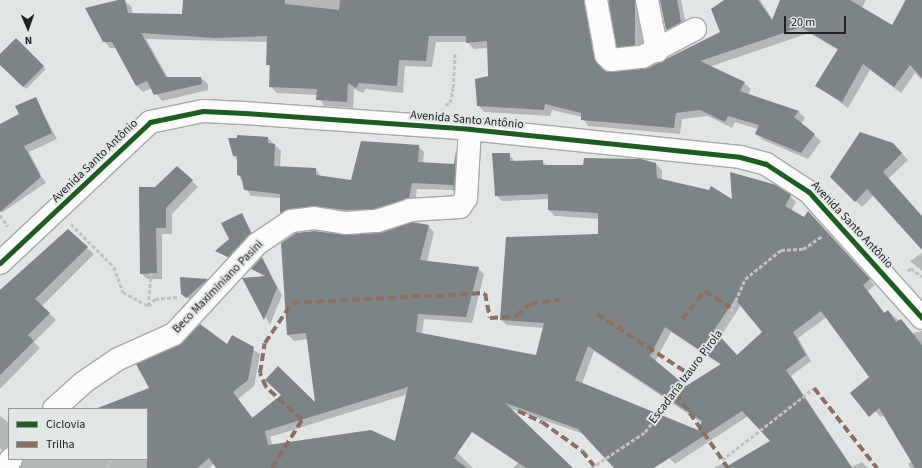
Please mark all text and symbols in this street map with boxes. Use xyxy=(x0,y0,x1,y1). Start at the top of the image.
north arrow xyxy=(8,8,48,48)
scale bar xyxy=(786,8,848,34)
text: 20 m xyxy=(791,14,815,31)
text: N xyxy=(25,33,32,48)
street label: Avenida Santo Antônio xyxy=(410,108,524,132)
street label: Avenida Santo Antônio xyxy=(49,116,141,206)
street label: Avenida Santo Antônio xyxy=(808,178,896,272)
street label: Beco Maximiniano Pasini xyxy=(170,237,266,337)
street label: Escadaria Izauro Pirola xyxy=(646,327,726,427)
legend xyxy=(8,408,148,460)
text: Ciclovia xyxy=(46,416,85,433)
text: Trilha xyxy=(46,436,75,453)

